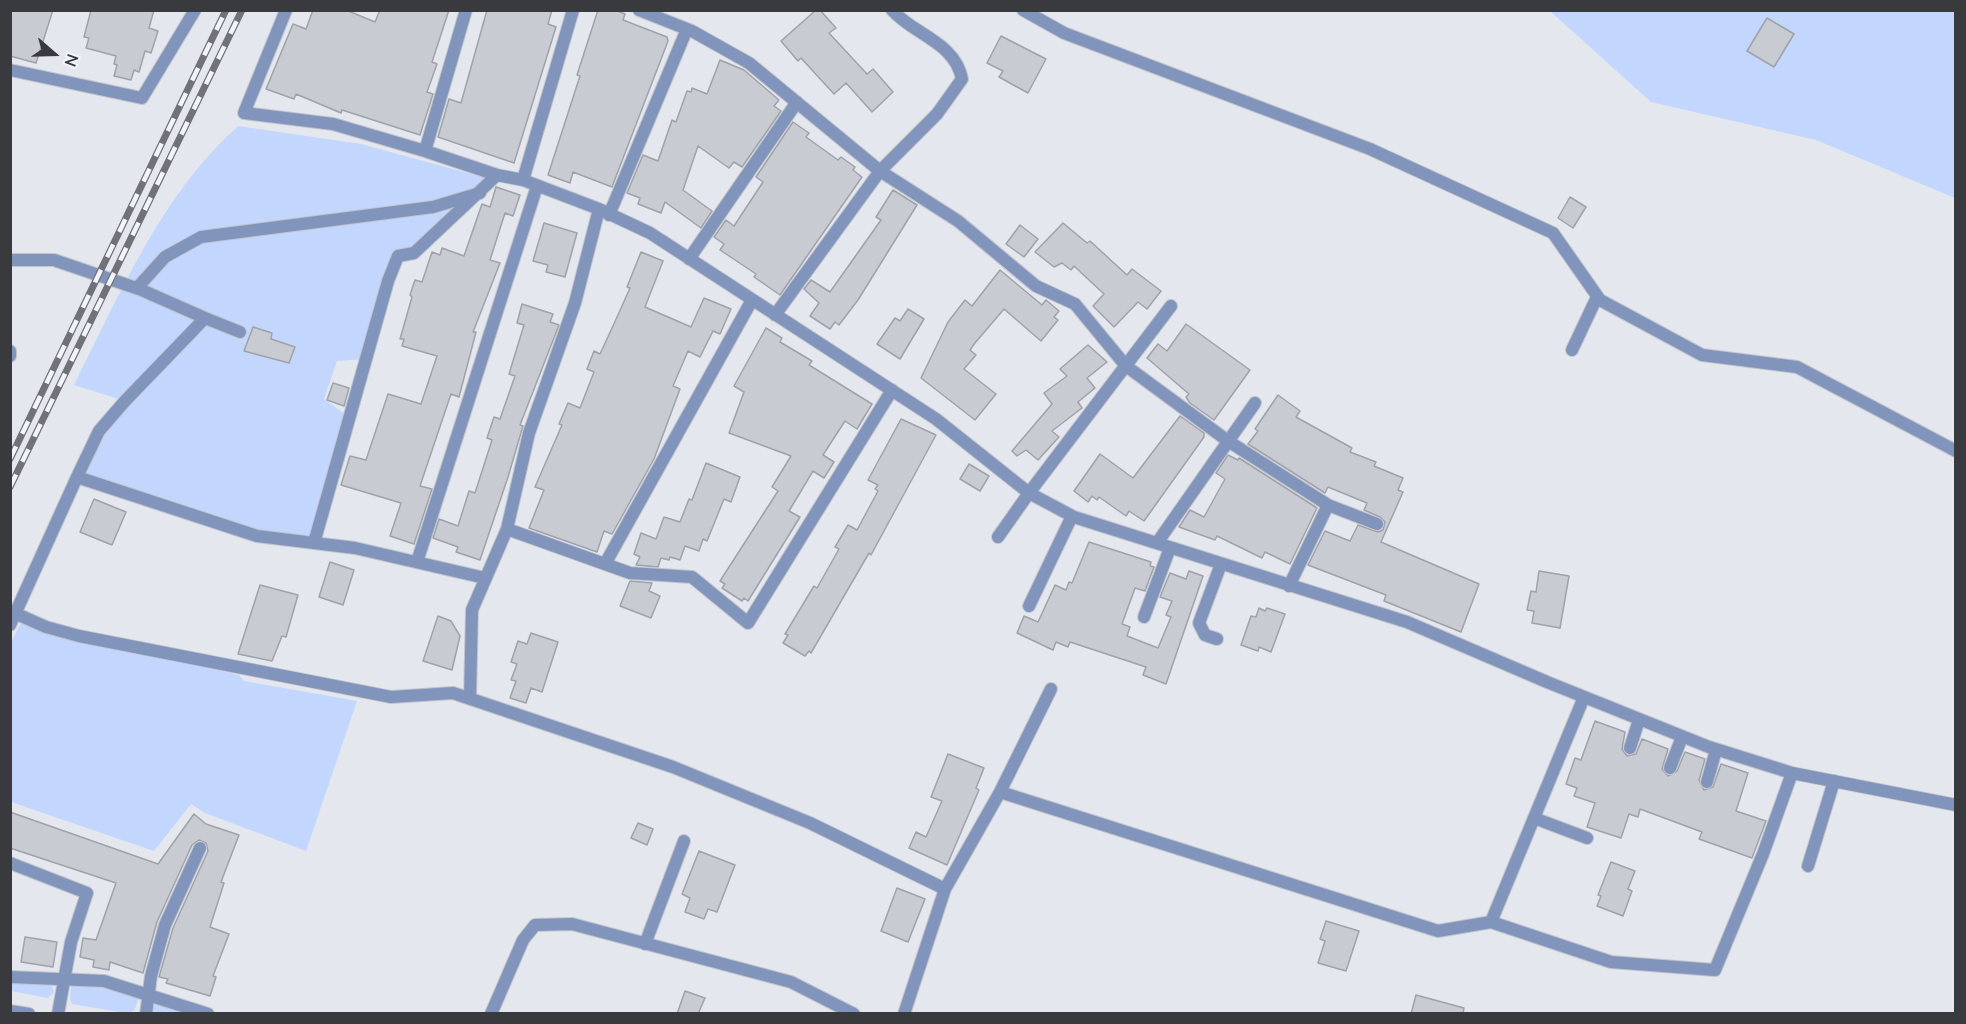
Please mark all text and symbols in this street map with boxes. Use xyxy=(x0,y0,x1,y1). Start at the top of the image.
north arrow xyxy=(24,24,84,84)
text: N xyxy=(59,51,83,70)

